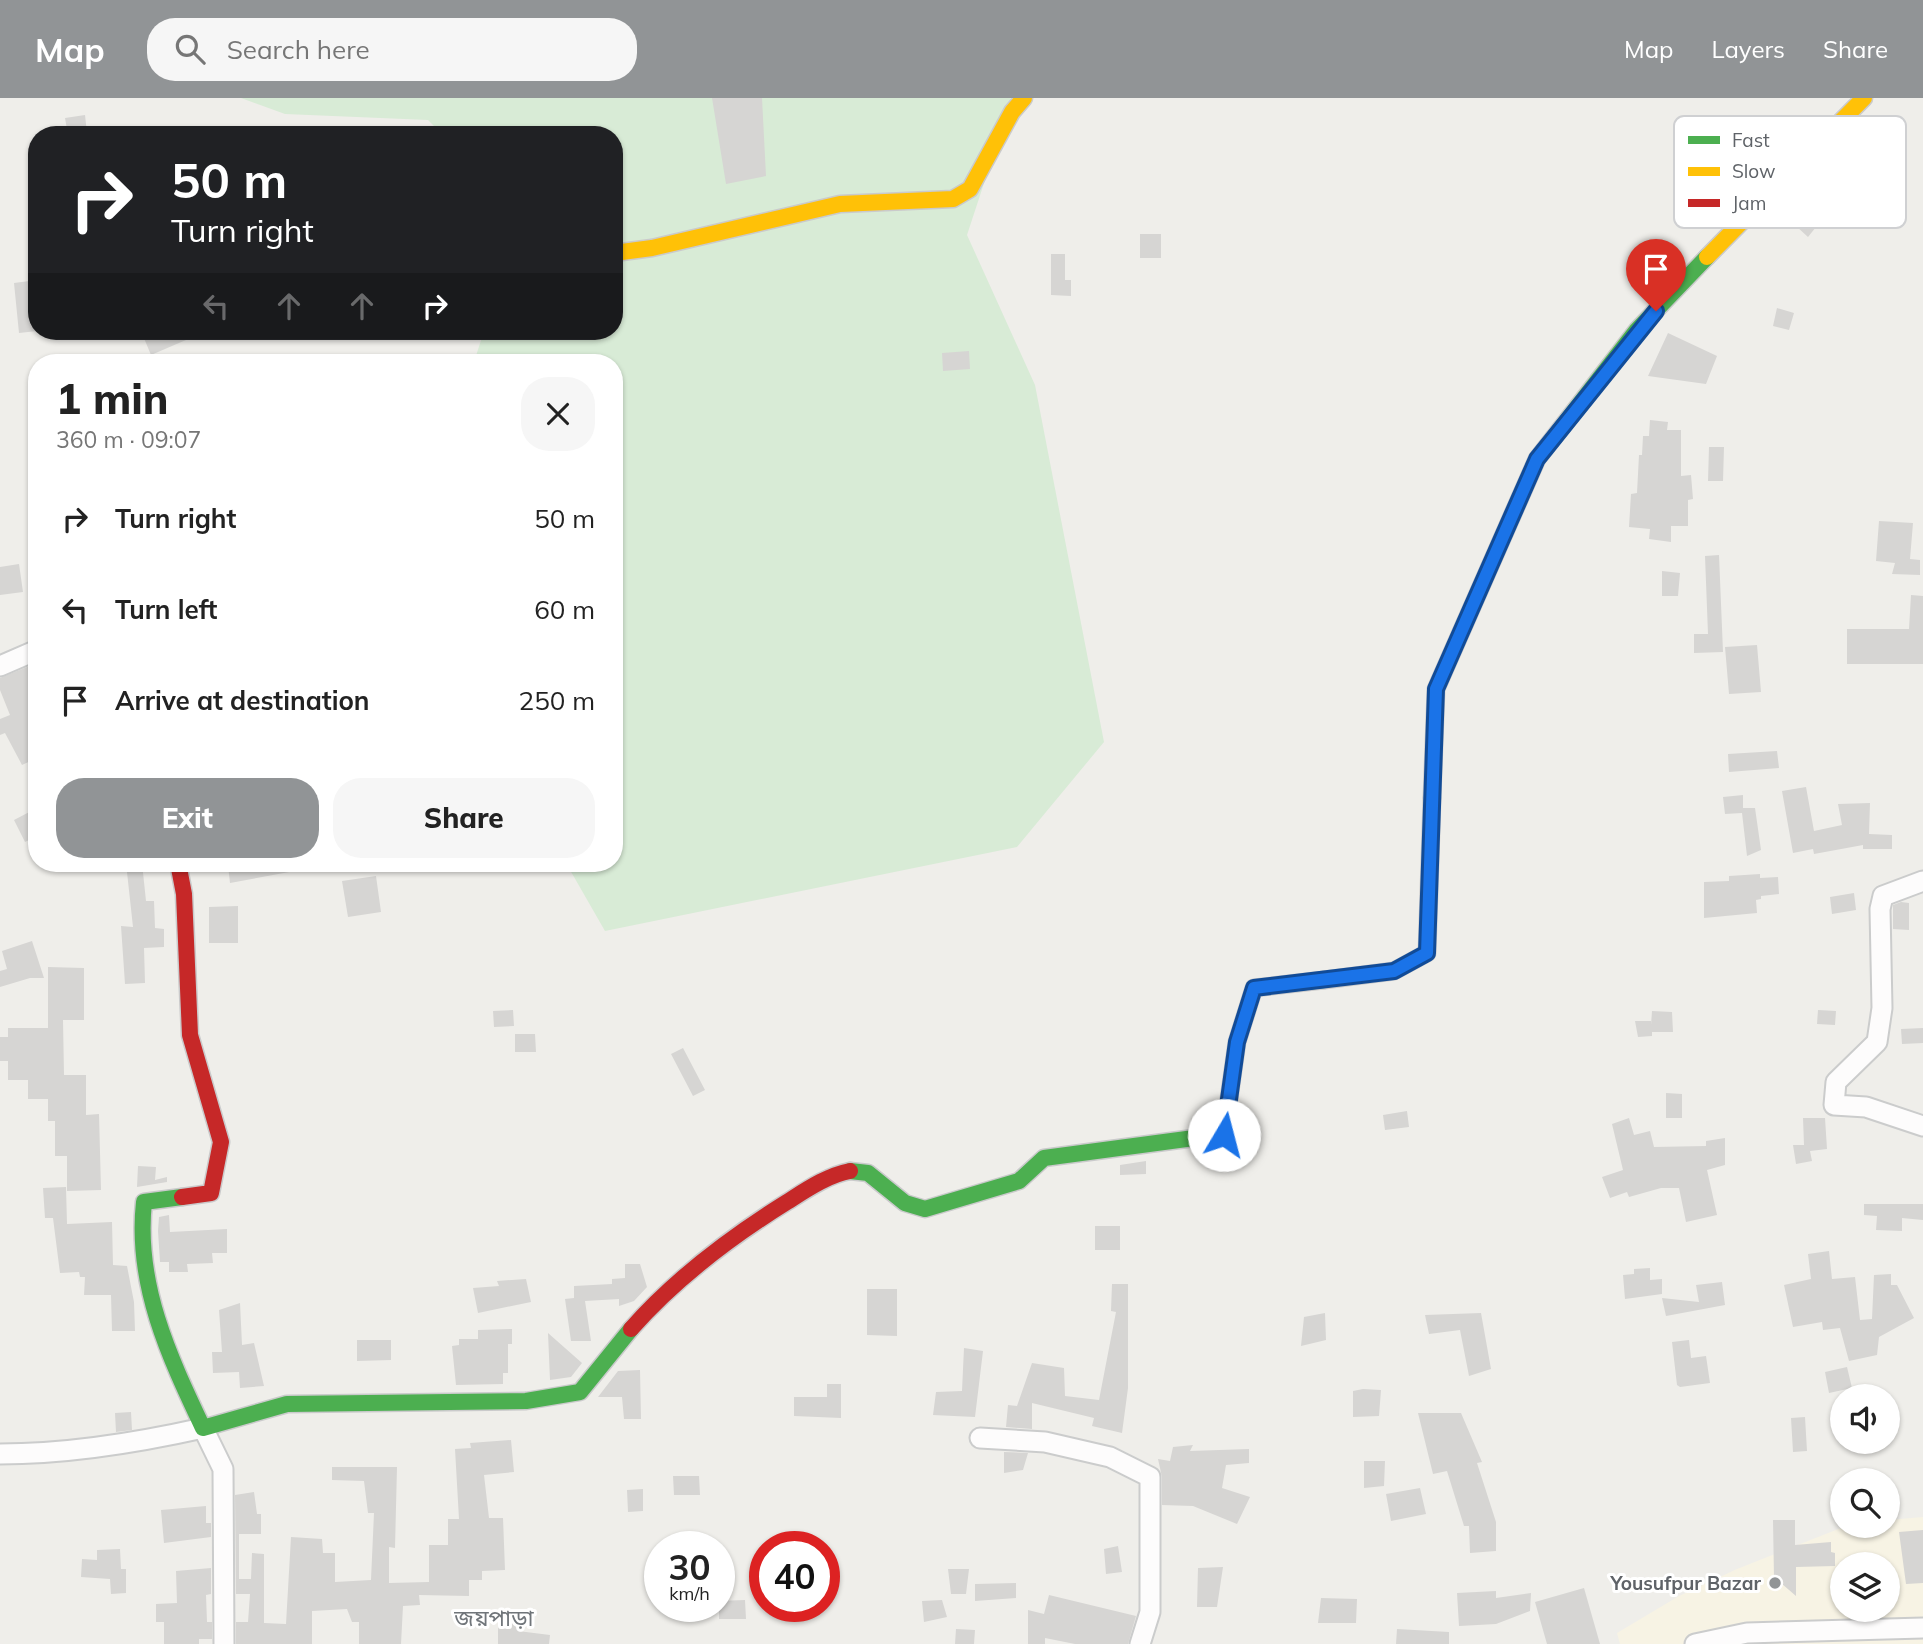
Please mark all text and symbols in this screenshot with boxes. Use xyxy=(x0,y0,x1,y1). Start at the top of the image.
search box xyxy=(147,18,637,81)
text: Map xyxy=(35,29,105,70)
icon: search xyxy=(171,30,209,68)
text: Search here xyxy=(227,33,370,66)
text: Map xyxy=(1624,34,1673,64)
text: Layers xyxy=(1711,34,1785,64)
text: Share xyxy=(1823,34,1888,64)
legend xyxy=(1674,116,1906,228)
text: Fast xyxy=(1732,128,1770,152)
text: 50 m xyxy=(171,149,287,210)
icon: right xyxy=(56,154,147,245)
text: Slow xyxy=(1732,159,1776,183)
text: Jam xyxy=(1732,191,1766,215)
text: Turn right xyxy=(171,210,314,250)
pin xyxy=(1626,239,1686,311)
icon: arrive xyxy=(1637,250,1675,288)
icon: left xyxy=(197,287,235,325)
icon: ahead xyxy=(270,287,308,325)
icon: ahead xyxy=(343,287,381,325)
icon: right xyxy=(416,287,454,325)
text: 1 min xyxy=(56,372,169,425)
button: close xyxy=(521,377,595,451)
text: 360 m · 09:07 xyxy=(56,425,201,454)
icon: right xyxy=(56,500,94,538)
text: Turn right xyxy=(115,502,236,535)
text: 50 m xyxy=(534,502,595,535)
icon: left xyxy=(56,591,94,629)
text: Turn left xyxy=(115,593,217,626)
text: 60 m xyxy=(534,593,595,626)
icon: arrive xyxy=(56,682,94,720)
text: Arrive at destination xyxy=(115,684,370,717)
text: 250 m xyxy=(519,684,595,717)
button: Exit xyxy=(56,778,319,858)
button: Share xyxy=(333,778,595,858)
position arrow xyxy=(1187,1098,1261,1172)
map controls xyxy=(1830,1384,1900,1622)
button: sound xyxy=(1830,1384,1900,1454)
button: search xyxy=(1830,1468,1900,1538)
speed limit sign: 40 xyxy=(749,1531,840,1622)
text: 30 xyxy=(668,1545,711,1589)
button: layers xyxy=(1830,1552,1900,1622)
place label: Yousufpur Bazar xyxy=(1609,1571,1762,1595)
marker: Yousufpur Bazar xyxy=(1767,1575,1783,1591)
text: km/h xyxy=(669,1582,710,1605)
district label: জয়পাড়া xyxy=(453,1603,535,1632)

